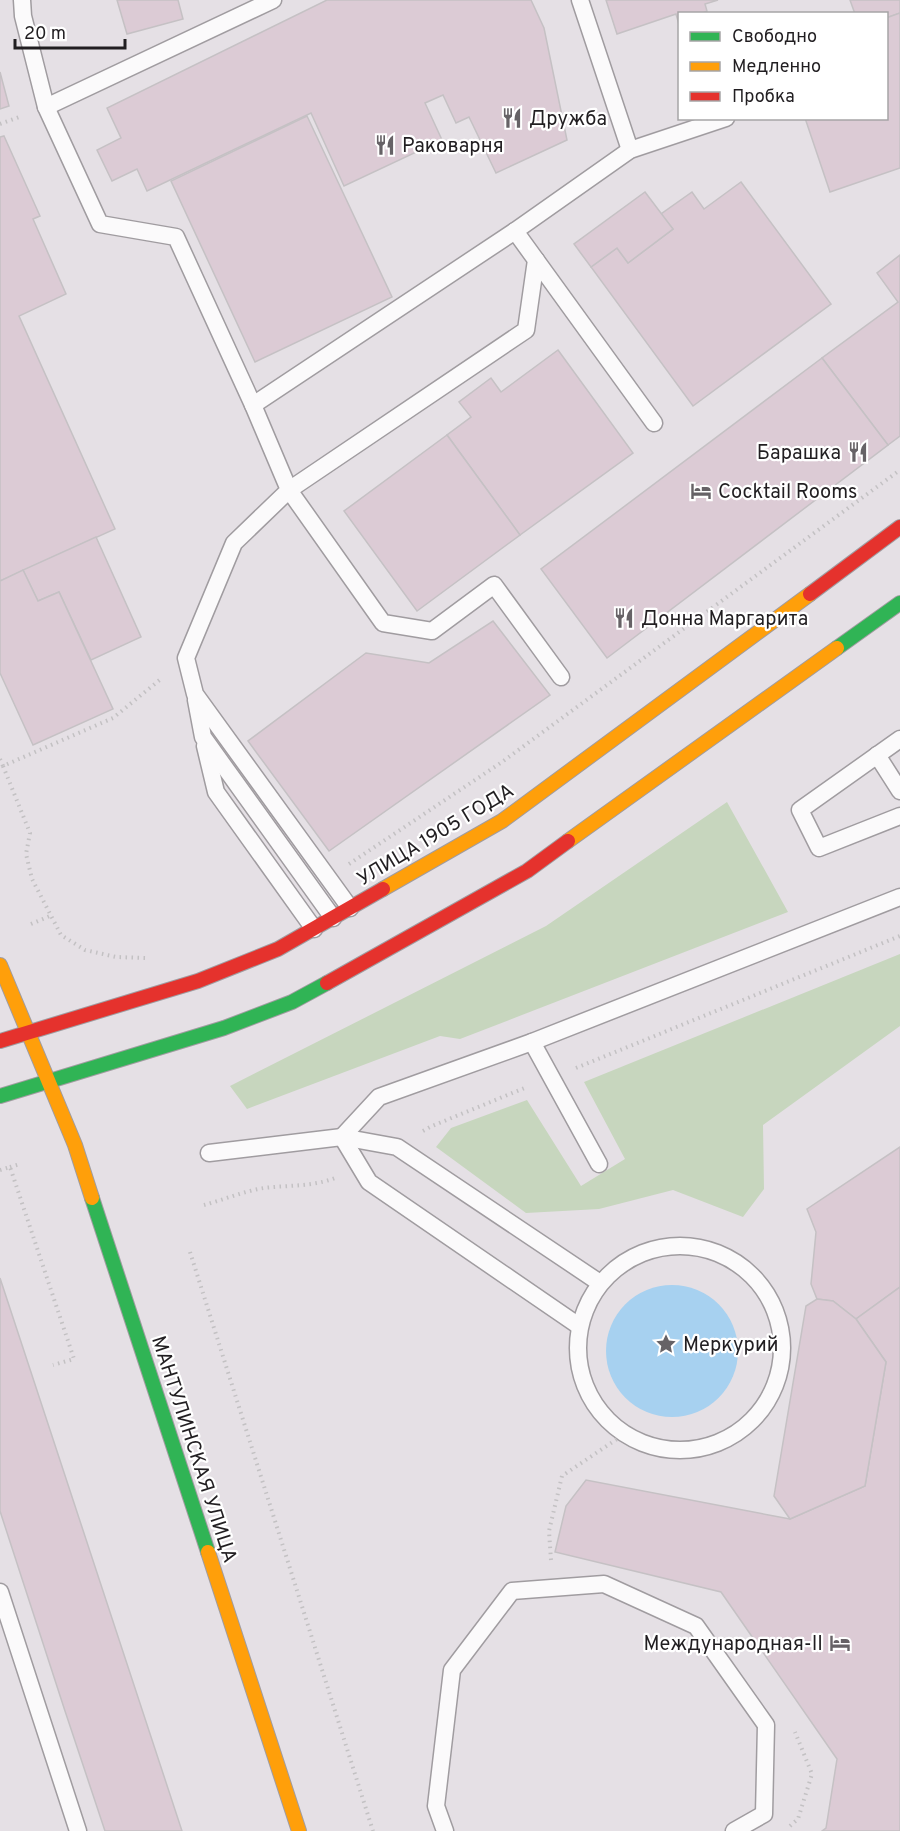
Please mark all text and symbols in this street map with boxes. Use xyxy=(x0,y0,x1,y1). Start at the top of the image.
scale bar xyxy=(15,12,124,50)
legend xyxy=(678,12,888,120)
text: 20 m xyxy=(24,23,66,46)
text: Свободно xyxy=(732,26,817,49)
text: Медленно xyxy=(732,56,821,79)
text: Пробка xyxy=(732,86,795,109)
restaurant icon: Дружба xyxy=(500,106,524,130)
place label: Дружба xyxy=(529,107,607,133)
restaurant icon: Раковарня xyxy=(373,133,397,157)
place label: Раковарня xyxy=(402,134,504,160)
restaurant icon: Барашка xyxy=(846,440,870,464)
place label: Барашка xyxy=(757,441,841,467)
hotel icon: Cocktail Rooms xyxy=(689,479,713,503)
place label: Cocktail Rooms xyxy=(718,480,858,506)
restaurant icon: Донна Маргарита xyxy=(612,606,636,630)
place label: Донна Маргарита xyxy=(641,607,808,633)
street label: УЛИЦА 1905 ГОДА xyxy=(353,779,519,893)
place icon: Меркурий xyxy=(654,1332,678,1356)
street label: МАНТУЛИНСКАЯ УЛИЦА xyxy=(144,1333,242,1566)
place label: Меркурий xyxy=(683,1333,779,1359)
hotel icon: Международная-II xyxy=(828,1631,852,1655)
place label: Международная-II xyxy=(644,1632,823,1658)

